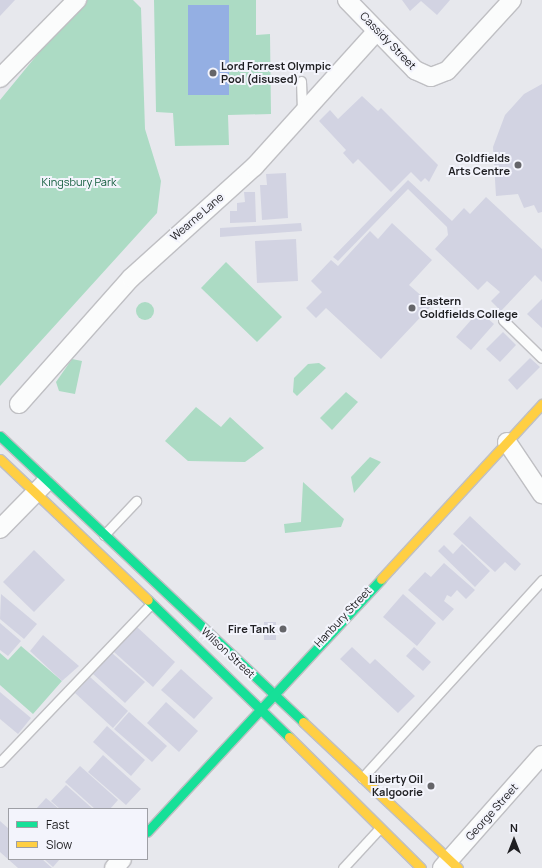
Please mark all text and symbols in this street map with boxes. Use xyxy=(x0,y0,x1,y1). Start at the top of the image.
street label: Cassidy Street xyxy=(357,9,419,73)
place label: Lord Forrest Olympic Pool (disused) xyxy=(221,60,331,86)
marker: Lord Forrest Olympic Pool (disused) xyxy=(208,68,218,78)
place label: Goldfields Arts Centre xyxy=(448,152,510,178)
marker: Goldfields Arts Centre xyxy=(513,160,523,170)
park label: Kingsbury Park xyxy=(42,175,116,189)
street label: Wearne Lane xyxy=(168,190,226,244)
place label: Eastern Goldfields College xyxy=(420,295,518,321)
marker: Eastern Goldfields College xyxy=(407,303,417,313)
street label: Hanbury Street xyxy=(312,584,374,650)
place label: Fire Tank xyxy=(228,622,275,636)
marker: Fire Tank xyxy=(278,624,288,634)
street label: Wilson Street xyxy=(198,625,258,681)
place label: Liberty Oil Kalgoorie xyxy=(369,773,423,799)
marker: Liberty Oil Kalgoorie xyxy=(426,781,436,791)
street label: George Street xyxy=(463,781,521,843)
legend xyxy=(8,808,148,860)
text: Fast xyxy=(46,816,70,833)
north arrow xyxy=(494,820,534,860)
text: N xyxy=(510,820,518,835)
text: Slow xyxy=(46,836,72,853)

